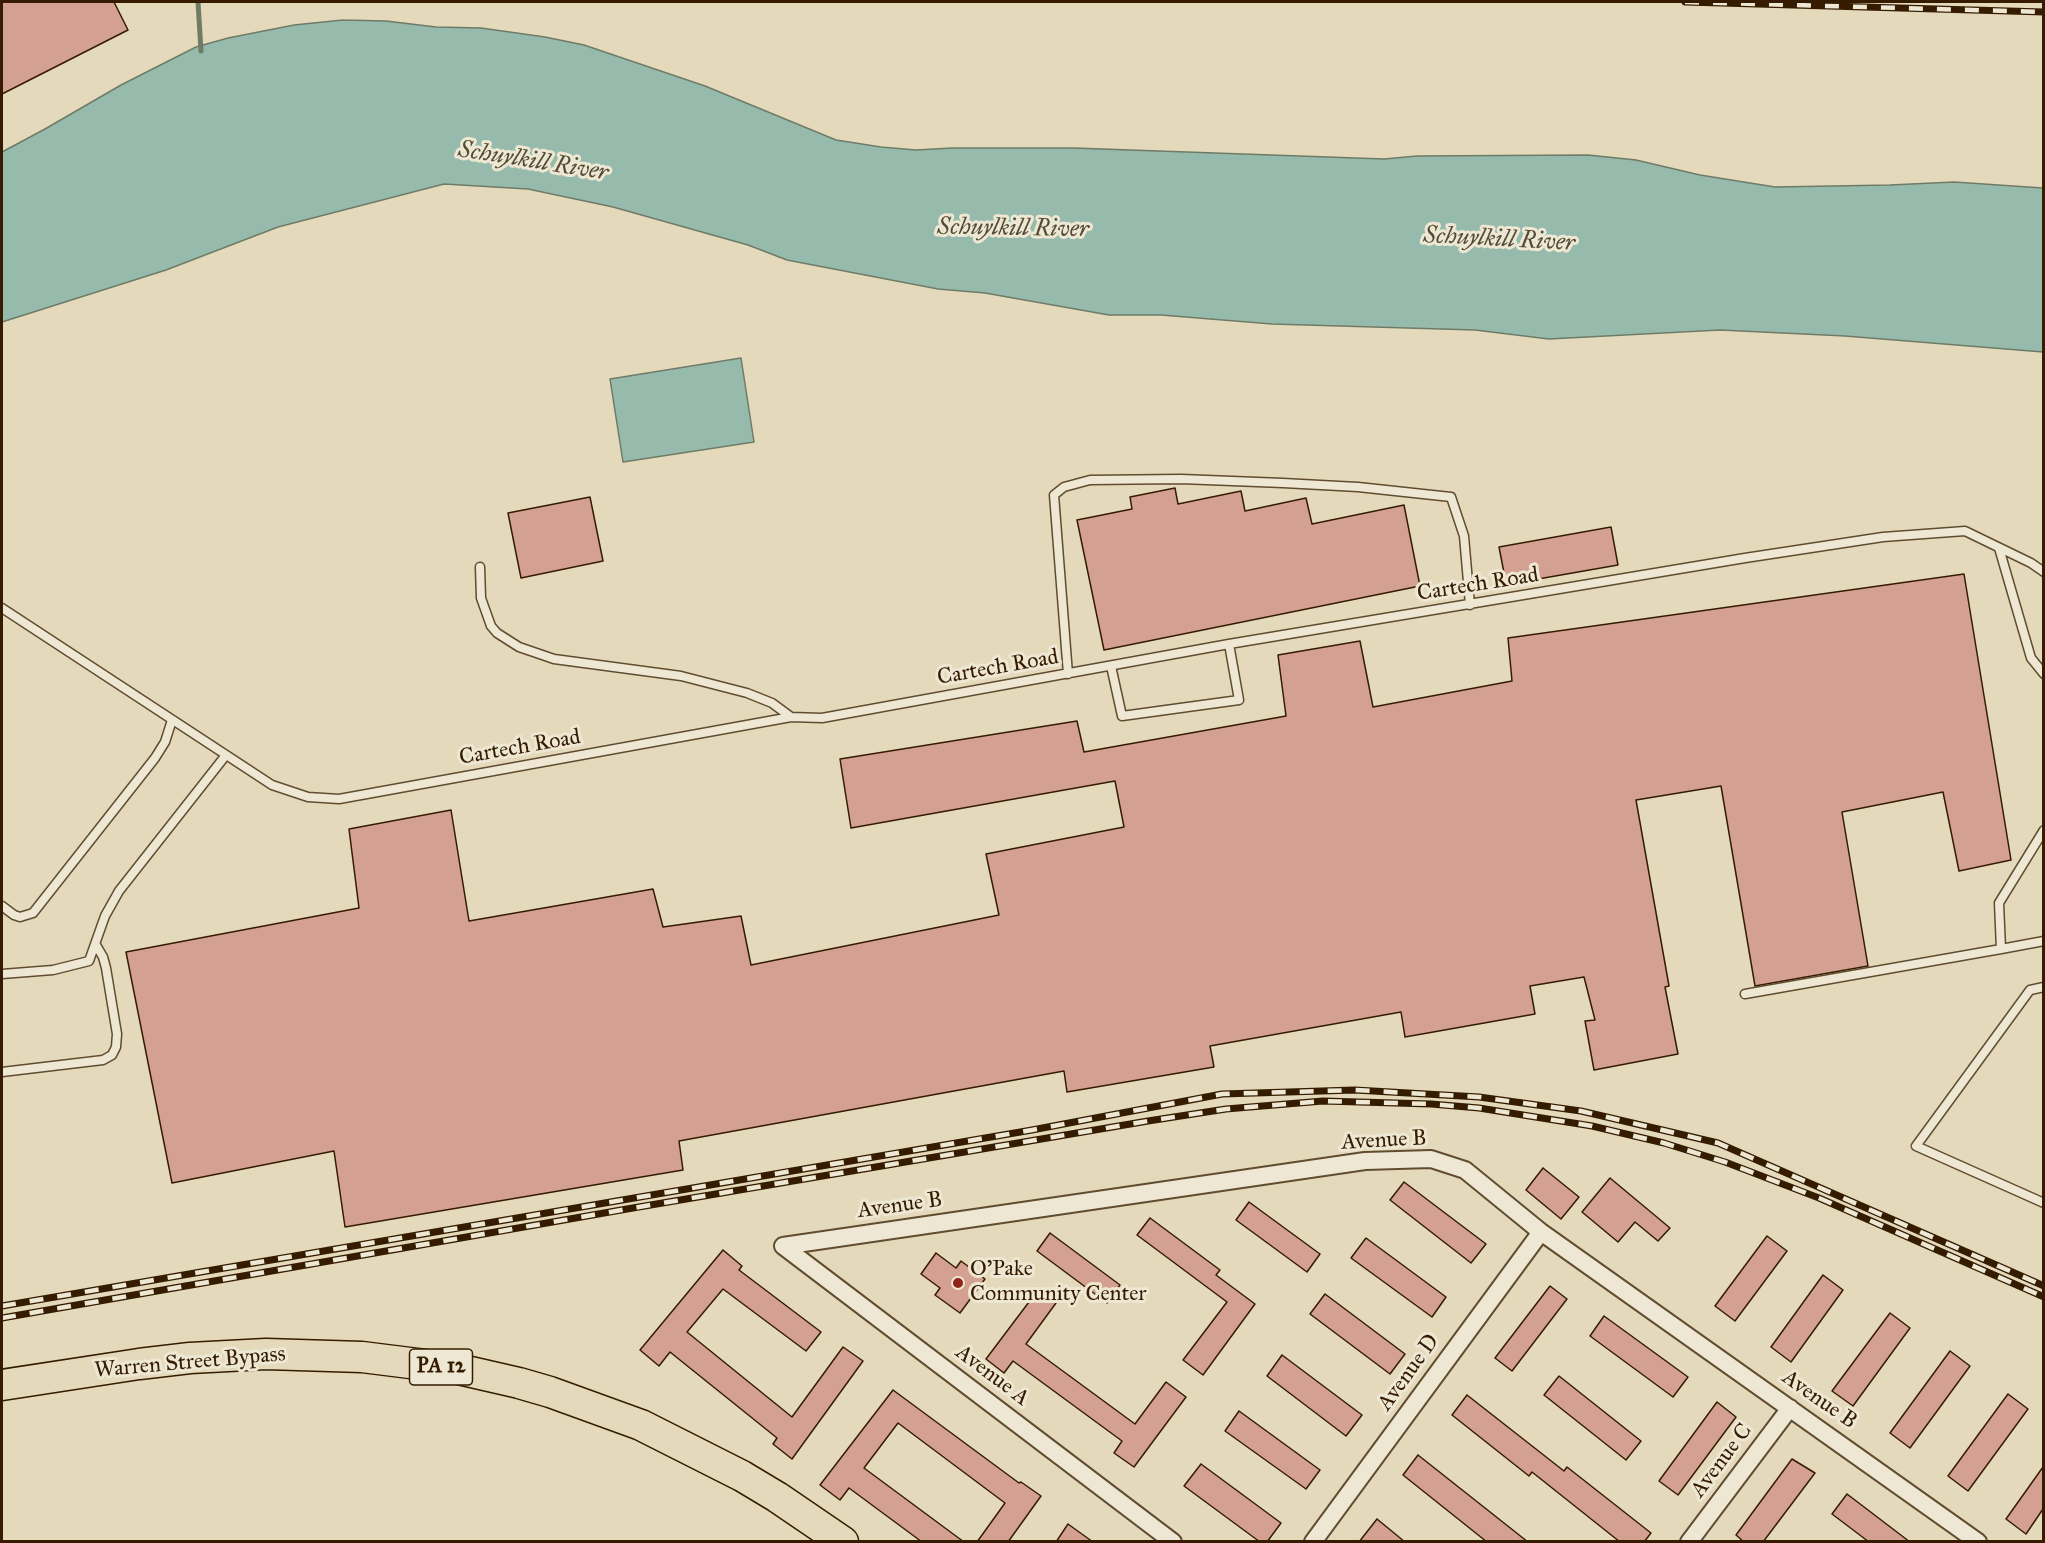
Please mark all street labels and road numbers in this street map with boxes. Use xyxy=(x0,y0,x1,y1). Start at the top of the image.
street label: Cartech Road xyxy=(1415,562,1541,608)
street label: Cartech Road xyxy=(935,644,1061,692)
street label: Cartech Road xyxy=(457,724,583,772)
street label: Avenue B xyxy=(1341,1126,1427,1156)
street label: Avenue B xyxy=(856,1187,944,1225)
street label: Avenue D xyxy=(1372,1330,1446,1416)
street label: Avenue A xyxy=(950,1340,1034,1412)
street label: Warren Street Bypass xyxy=(93,1341,287,1385)
road number: PA 12 xyxy=(410,1349,472,1385)
street label: Avenue B xyxy=(1776,1365,1862,1435)
street label: Avenue C xyxy=(1686,1419,1758,1503)

